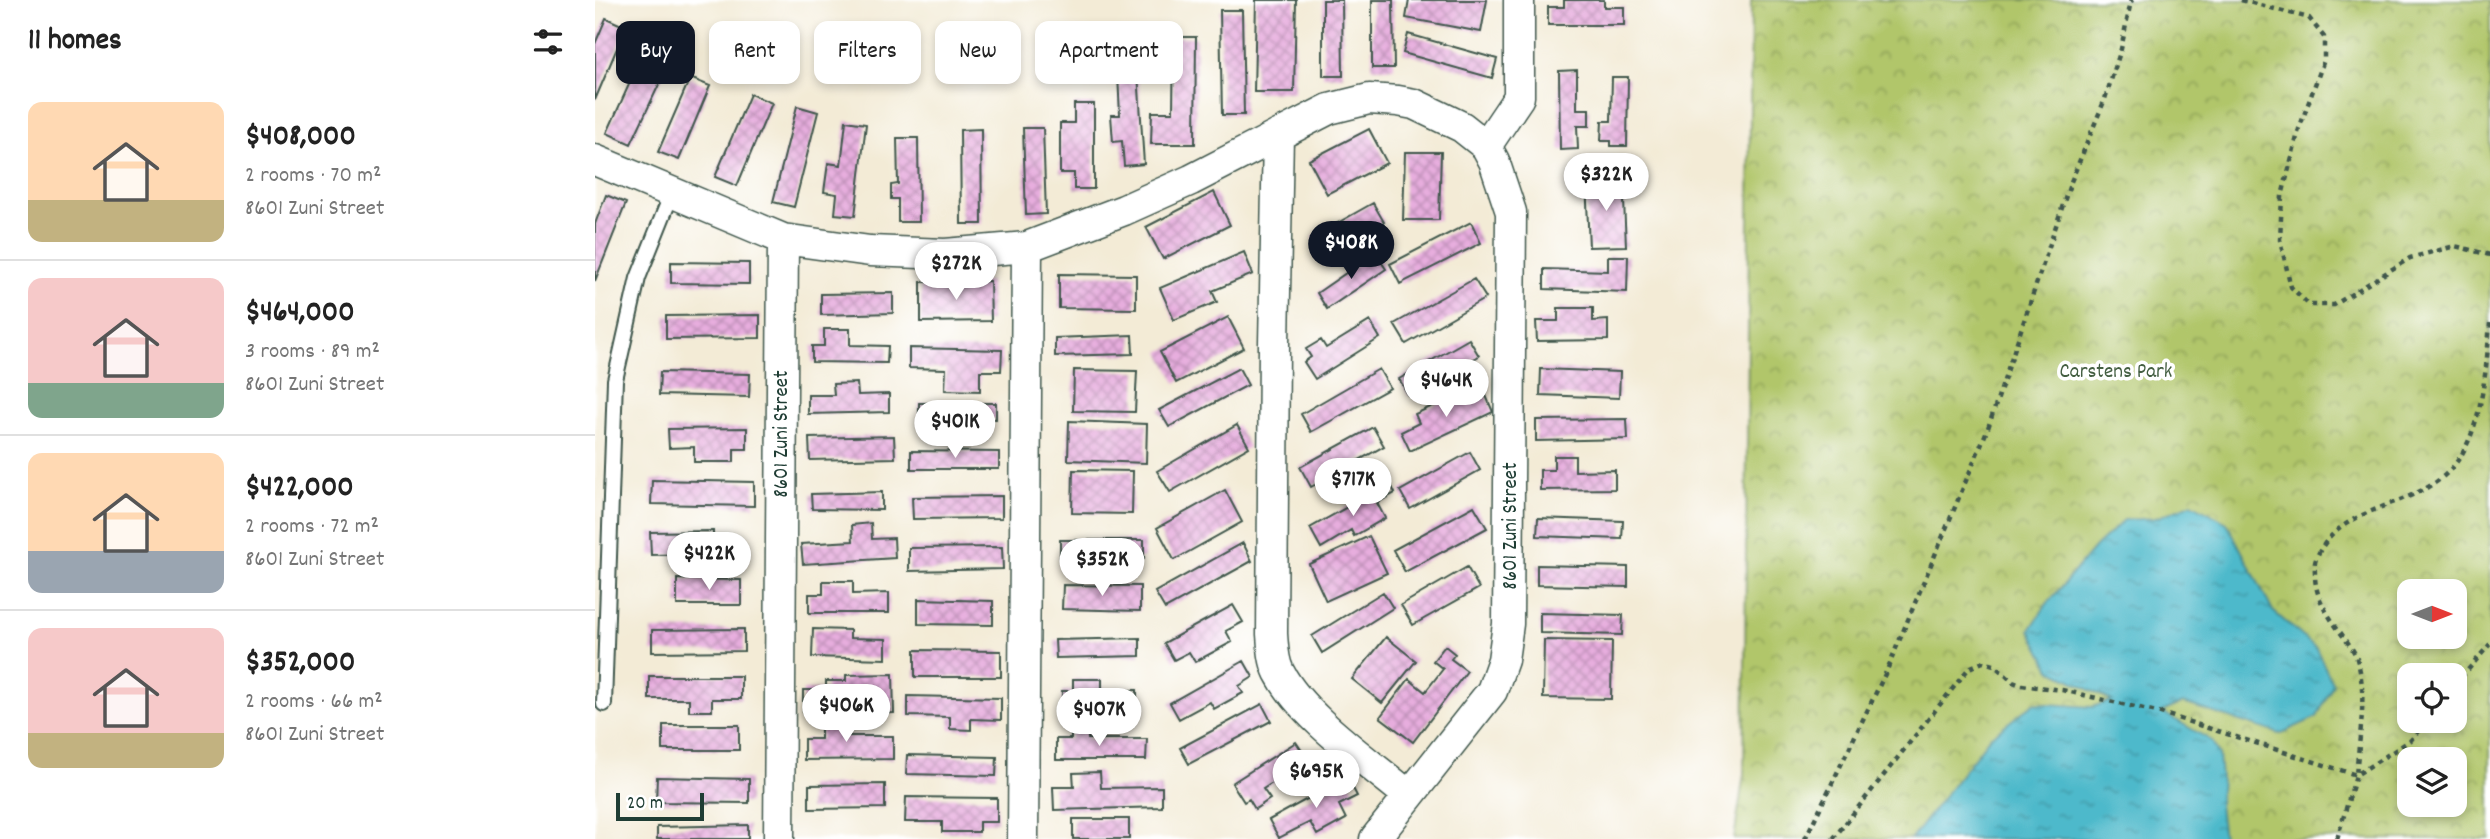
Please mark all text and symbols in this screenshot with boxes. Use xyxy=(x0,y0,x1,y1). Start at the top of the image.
text: 11 homes xyxy=(28,21,122,64)
chip: Buy xyxy=(616,21,695,84)
chip: Rent xyxy=(709,21,800,84)
chip: Filters xyxy=(814,21,921,84)
chip: New xyxy=(935,21,1021,84)
chip: Apartment xyxy=(1035,21,1183,84)
icon: filters xyxy=(529,23,567,61)
text: $408,000 xyxy=(245,117,356,160)
icon: home xyxy=(84,130,168,214)
pin: $322K xyxy=(1557,154,1655,213)
text: $322K xyxy=(1580,159,1632,192)
text: 2 rooms · 70 m² xyxy=(245,160,381,193)
text: 8601 Zuni Street xyxy=(245,193,384,226)
pin: $408K xyxy=(1302,222,1400,281)
text: $408K xyxy=(1324,227,1378,260)
pin: $272K xyxy=(907,243,1005,302)
text: $272K xyxy=(930,248,982,281)
text: $464,000 xyxy=(245,293,355,336)
icon: home xyxy=(84,306,168,390)
text: 3 rooms · 89 m² xyxy=(245,336,380,369)
park label: Carstens Park xyxy=(2060,358,2172,388)
pin: $464K xyxy=(1397,360,1495,419)
text: $464K xyxy=(1420,365,1472,398)
text: 8601 Zuni Street xyxy=(245,369,384,402)
street label: 8601 Zuni Street xyxy=(768,370,798,498)
pin: $401K xyxy=(906,400,1004,460)
text: $401K xyxy=(930,406,980,439)
pin: $717K xyxy=(1304,458,1402,518)
street label: 8601 Zuni Street xyxy=(1497,462,1527,590)
text: $717K xyxy=(1331,464,1375,497)
text: $422,000 xyxy=(245,468,354,511)
icon: home xyxy=(84,481,168,565)
text: 2 rooms · 72 m² xyxy=(245,511,379,544)
pin: $422K xyxy=(660,532,758,592)
text: $422K xyxy=(683,538,735,571)
pin: $352K xyxy=(1053,538,1151,598)
text: 8601 Zuni Street xyxy=(245,544,384,577)
text: $352K xyxy=(1075,544,1129,577)
north arrow xyxy=(2397,579,2467,649)
map controls xyxy=(2397,579,2467,817)
text: $352,000 xyxy=(245,643,355,686)
icon: home xyxy=(84,656,168,740)
button: locate xyxy=(2397,663,2467,733)
pin: $406K xyxy=(797,684,895,744)
text: 2 rooms · 66 m² xyxy=(245,686,383,719)
pin: $407K xyxy=(1050,688,1148,748)
text: $406K xyxy=(818,690,874,723)
text: $407K xyxy=(1072,694,1126,727)
text: 8601 Zuni Street xyxy=(245,719,384,752)
button: layers xyxy=(2397,747,2467,817)
pin: $695K xyxy=(1267,750,1365,810)
text: $695K xyxy=(1289,756,1343,789)
scale bar xyxy=(616,790,703,822)
text: 20 m xyxy=(627,791,663,818)

